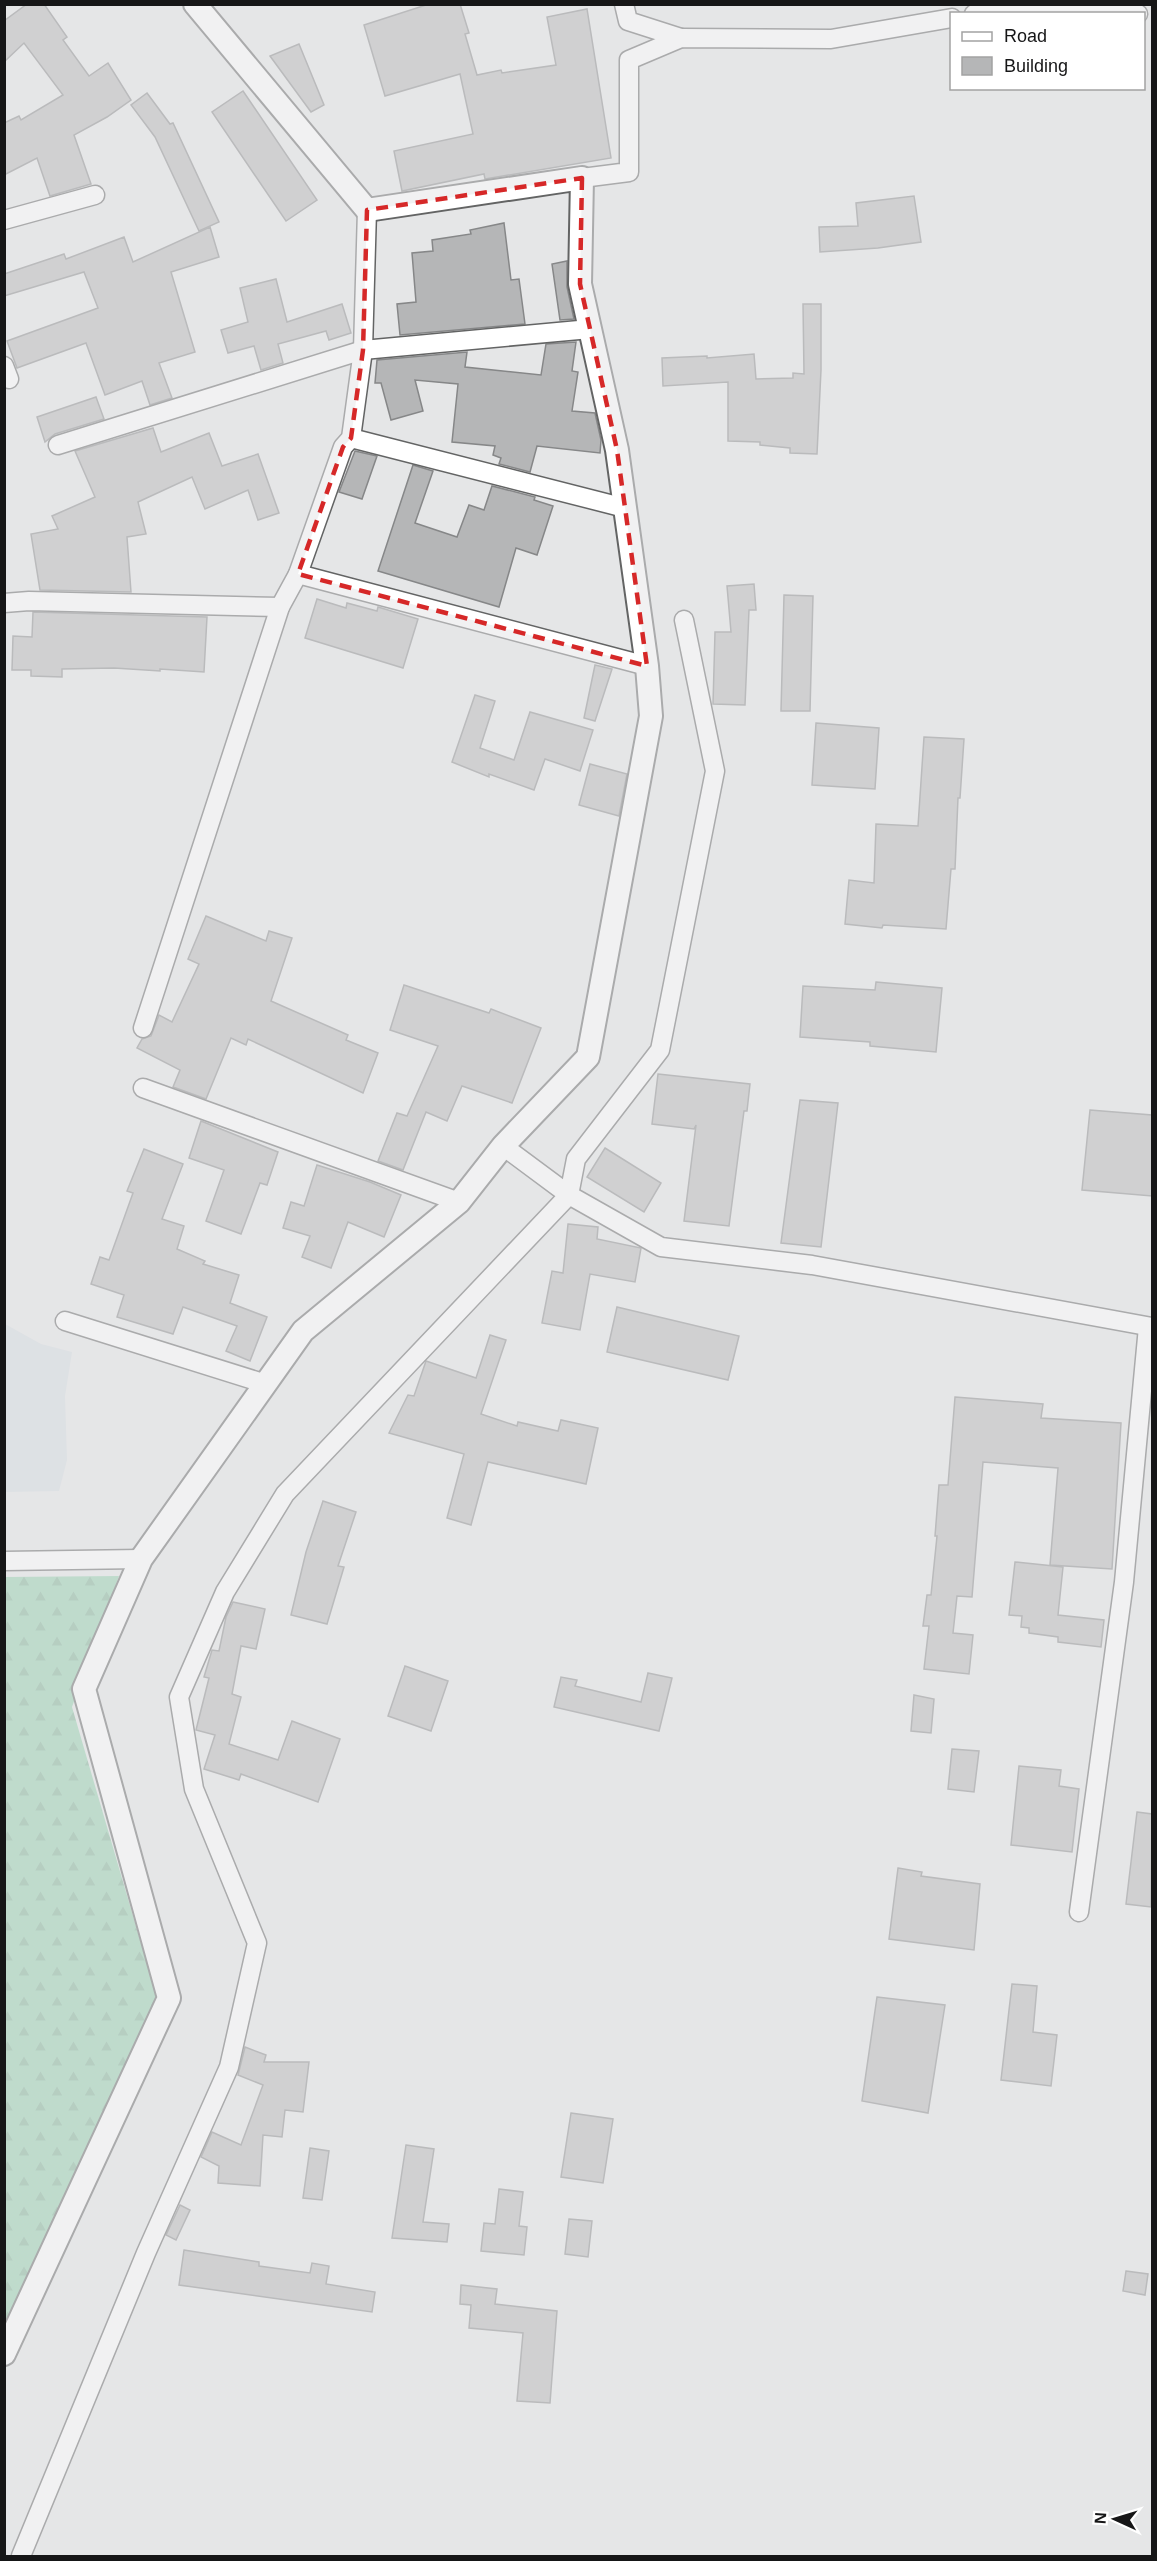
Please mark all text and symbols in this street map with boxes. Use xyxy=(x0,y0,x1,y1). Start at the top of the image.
legend xyxy=(950,12,1145,90)
text: Road xyxy=(1004,26,1047,46)
text: Building xyxy=(1004,56,1068,76)
north arrow xyxy=(1085,2489,1145,2549)
text: N xyxy=(1092,2512,1109,2524)

